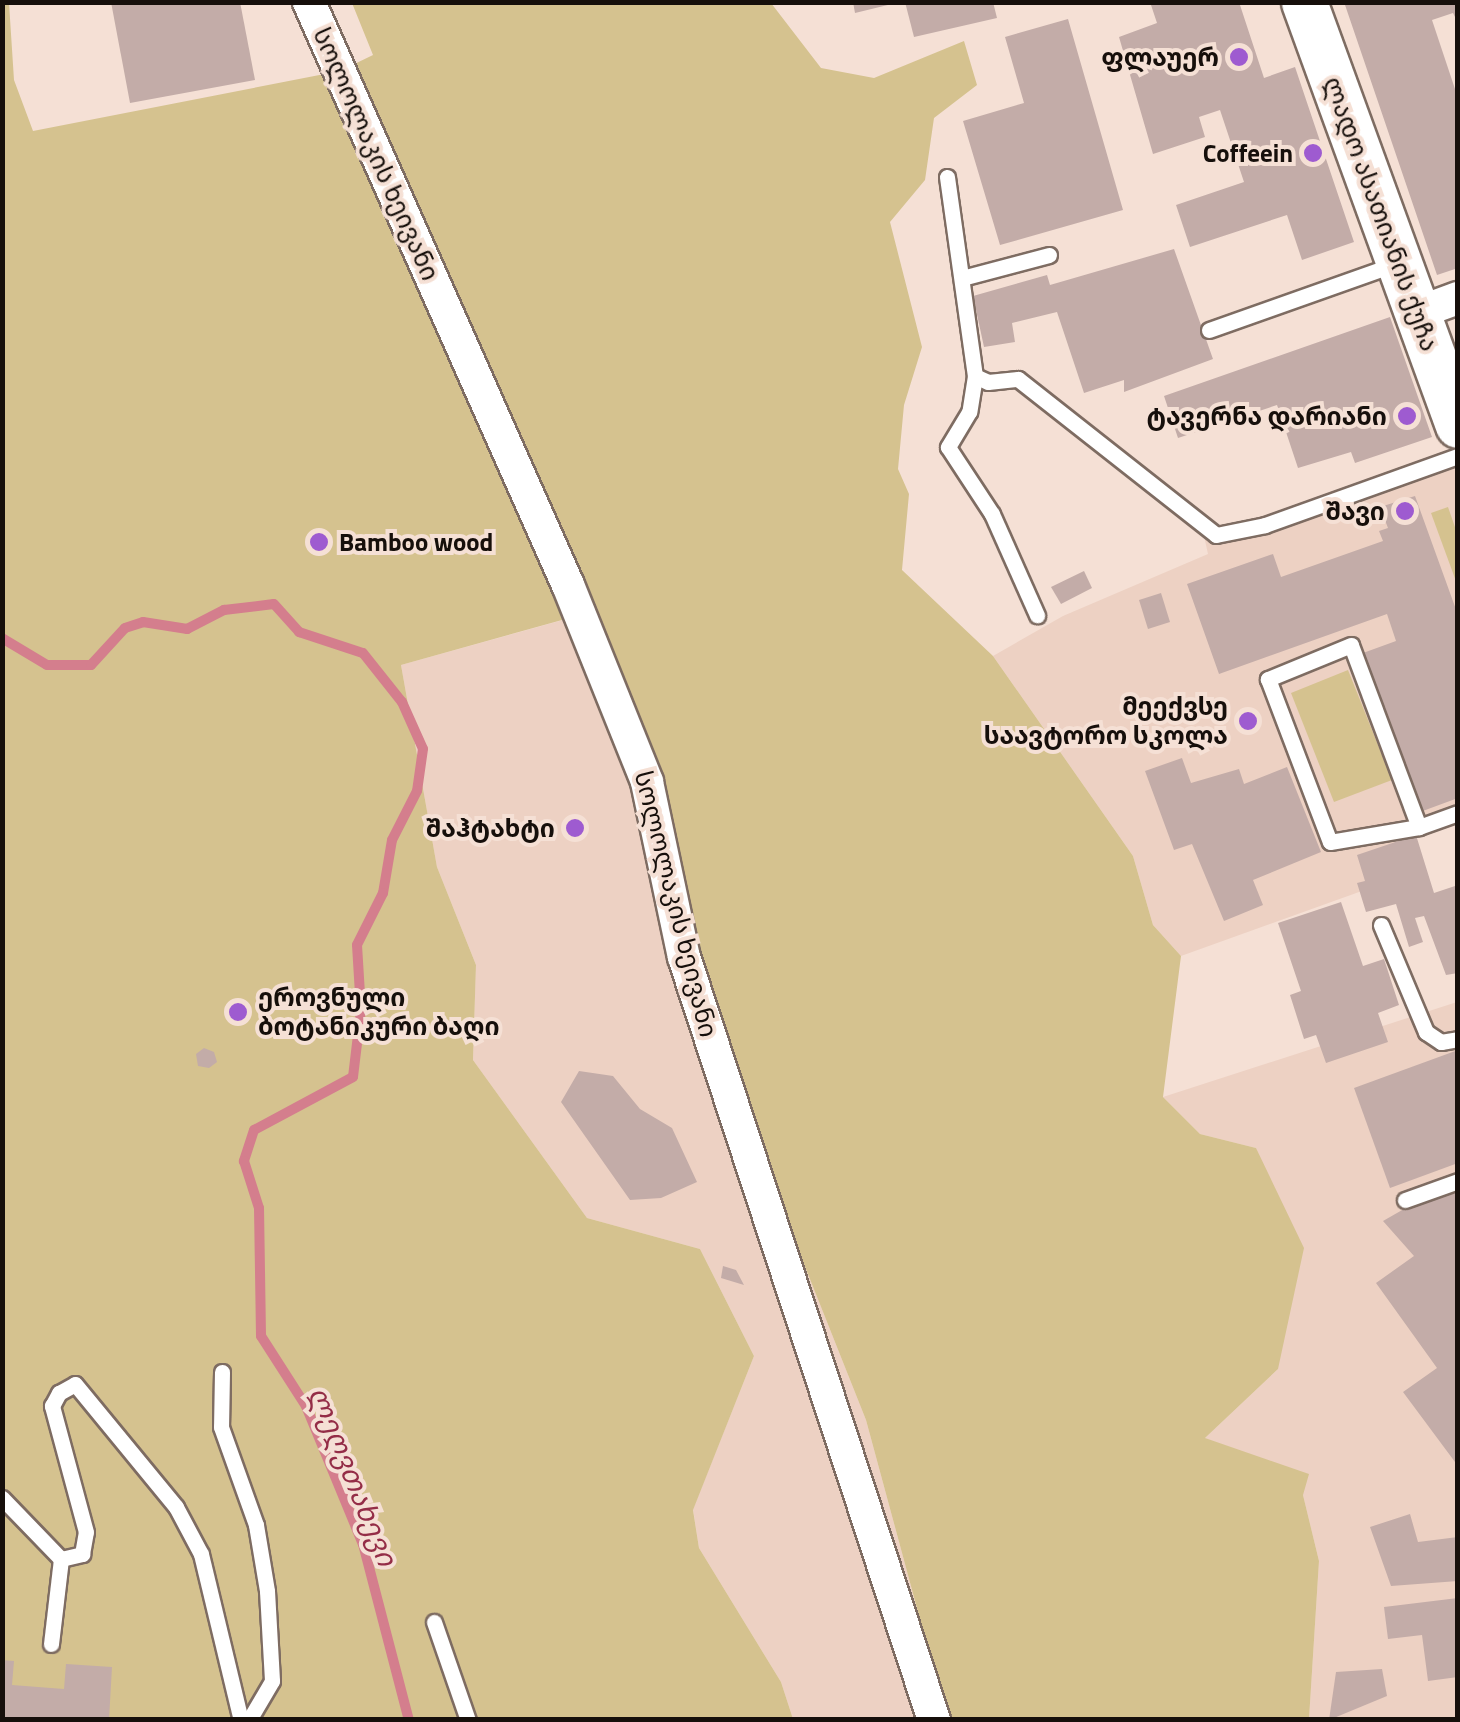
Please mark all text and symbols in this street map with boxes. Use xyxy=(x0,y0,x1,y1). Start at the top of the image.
street label: სოლოლაკის ხეივანი xyxy=(307,23,445,285)
place label: ფლაუერ xyxy=(1101,42,1219,72)
marker: ფლაუერ xyxy=(1228,46,1250,68)
street label: ლადო ასათიანის ქუჩა xyxy=(1317,73,1445,355)
place label: Coffeein xyxy=(1203,138,1293,168)
marker: Coffeein xyxy=(1302,142,1324,164)
place label: ტავერნა დარიანი xyxy=(1147,401,1387,431)
marker: ტავერნა დარიანი xyxy=(1396,405,1418,427)
place label: შავი xyxy=(1325,496,1385,526)
marker: შავი xyxy=(1394,500,1416,522)
place label: Bamboo wood xyxy=(339,527,493,557)
marker: Bamboo wood xyxy=(308,531,330,553)
place label: მეექვსე საავტორო სკოლა xyxy=(984,692,1228,751)
marker: მეექვსე საავტორო სკოლა xyxy=(1237,710,1259,732)
street label: სოლოლაკის ხეივანი xyxy=(628,768,724,1040)
place label: შაჰტახტი xyxy=(426,813,555,843)
marker: შაჰტახტი xyxy=(564,817,586,839)
place label: ეროვნული ბოტანიკური ბაღი xyxy=(258,983,500,1042)
marker: ეროვნული ბოტანიკური ბაღი xyxy=(227,1001,249,1023)
water label: ლეღვთახევი xyxy=(302,1382,404,1570)

